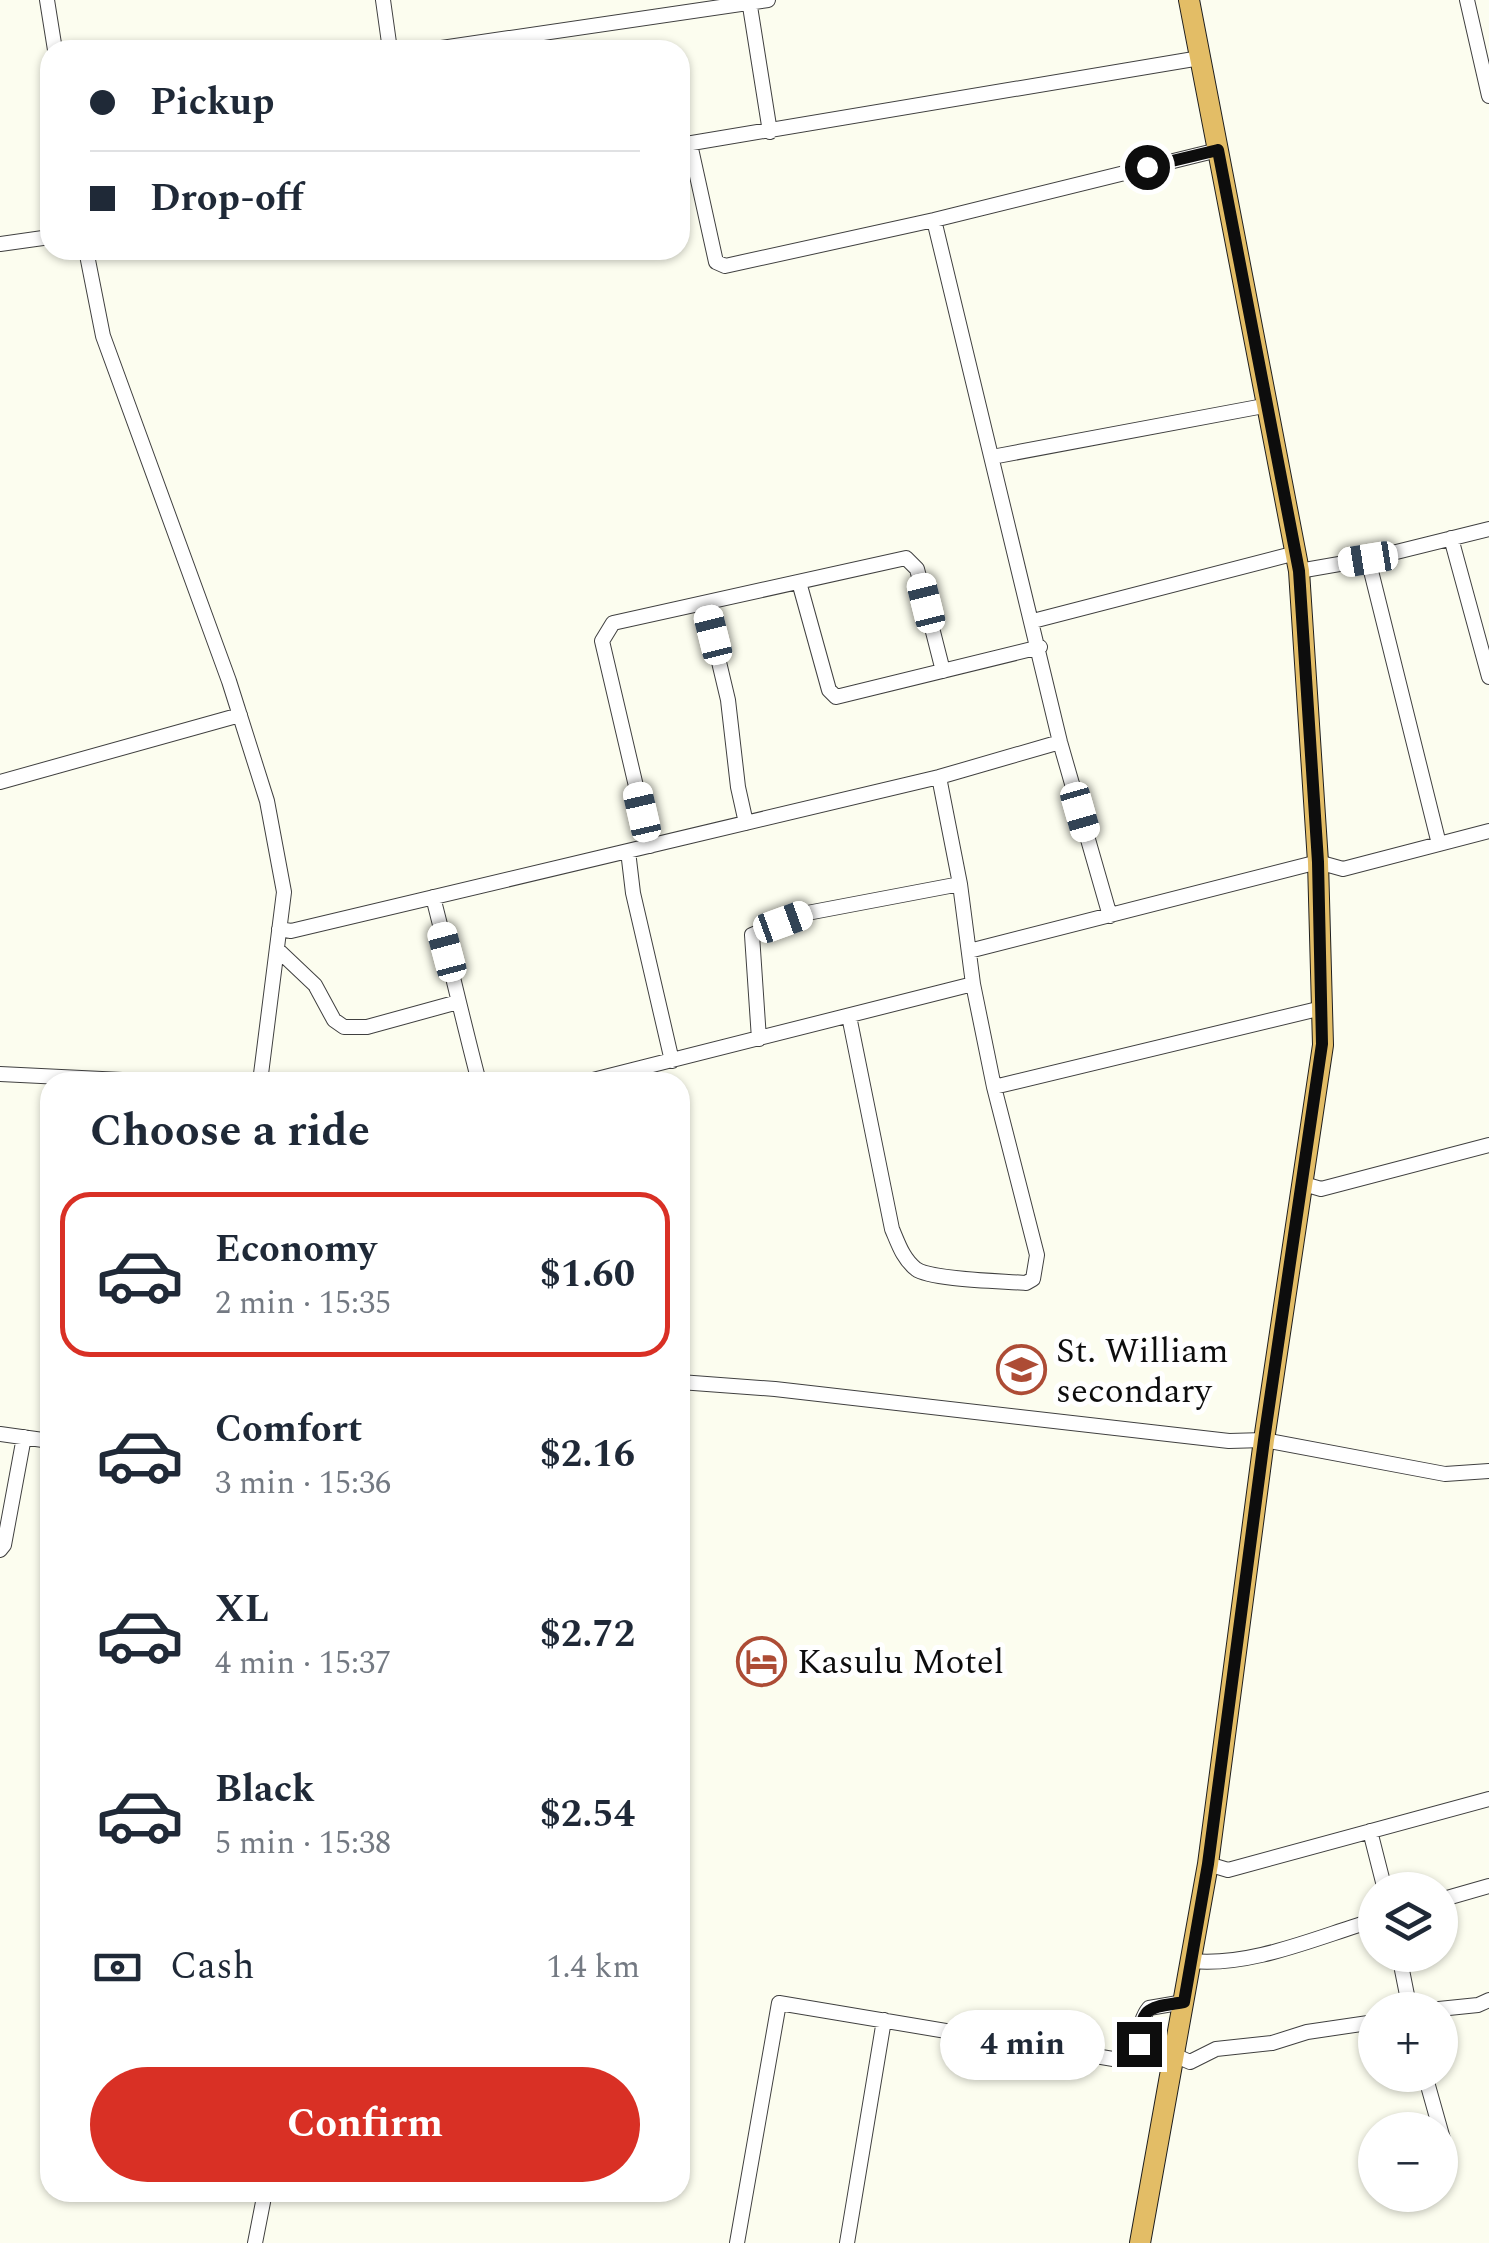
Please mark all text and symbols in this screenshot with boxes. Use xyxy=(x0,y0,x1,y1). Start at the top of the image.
text: Pickup xyxy=(150,74,274,132)
route start xyxy=(1125,145,1170,190)
text: Drop-off xyxy=(150,170,304,228)
car xyxy=(1336,539,1400,579)
car xyxy=(904,570,948,636)
car xyxy=(691,602,735,668)
car xyxy=(621,779,663,845)
car xyxy=(1057,779,1103,845)
car xyxy=(750,898,816,946)
car xyxy=(425,919,469,985)
text: Choose a ride xyxy=(90,1097,370,1166)
text: Economy xyxy=(215,1221,376,1279)
icon: car xyxy=(95,1230,185,1320)
text: $1.60 xyxy=(540,1246,635,1304)
text: 2 min · 15:35 xyxy=(215,1279,391,1328)
place label: St. William secondary xyxy=(1056,1325,1229,1418)
school or university icon: St. William secondary xyxy=(995,1344,1047,1396)
text: Comfort xyxy=(215,1401,362,1459)
icon: car xyxy=(95,1410,185,1500)
text: $2.16 xyxy=(540,1426,635,1484)
text: 3 min · 15:36 xyxy=(215,1459,391,1508)
text: XL xyxy=(215,1581,269,1639)
icon: car xyxy=(95,1590,185,1680)
text: $2.72 xyxy=(540,1606,635,1664)
hotel icon: Kasulu Motel xyxy=(736,1635,788,1687)
place label: Kasulu Motel xyxy=(797,1636,1004,1689)
text: 4 min · 15:37 xyxy=(215,1639,391,1688)
text: Black xyxy=(215,1761,315,1819)
icon: car xyxy=(95,1770,185,1860)
text: $2.54 xyxy=(540,1786,635,1844)
text: 5 min · 15:38 xyxy=(215,1819,391,1868)
map controls xyxy=(1358,1872,1458,2212)
button: layers xyxy=(1358,1872,1458,1972)
text: Cash xyxy=(170,1938,255,1996)
icon: cash xyxy=(90,1940,145,1995)
text: 1.4 km xyxy=(547,1943,640,1992)
button: + xyxy=(1358,1992,1458,2092)
callout: 4 min xyxy=(939,2009,1104,2079)
text: 4 min xyxy=(980,2020,1065,2069)
route end xyxy=(1117,2022,1162,2067)
button: Confirm xyxy=(90,2067,640,2182)
button: − xyxy=(1358,2112,1458,2212)

